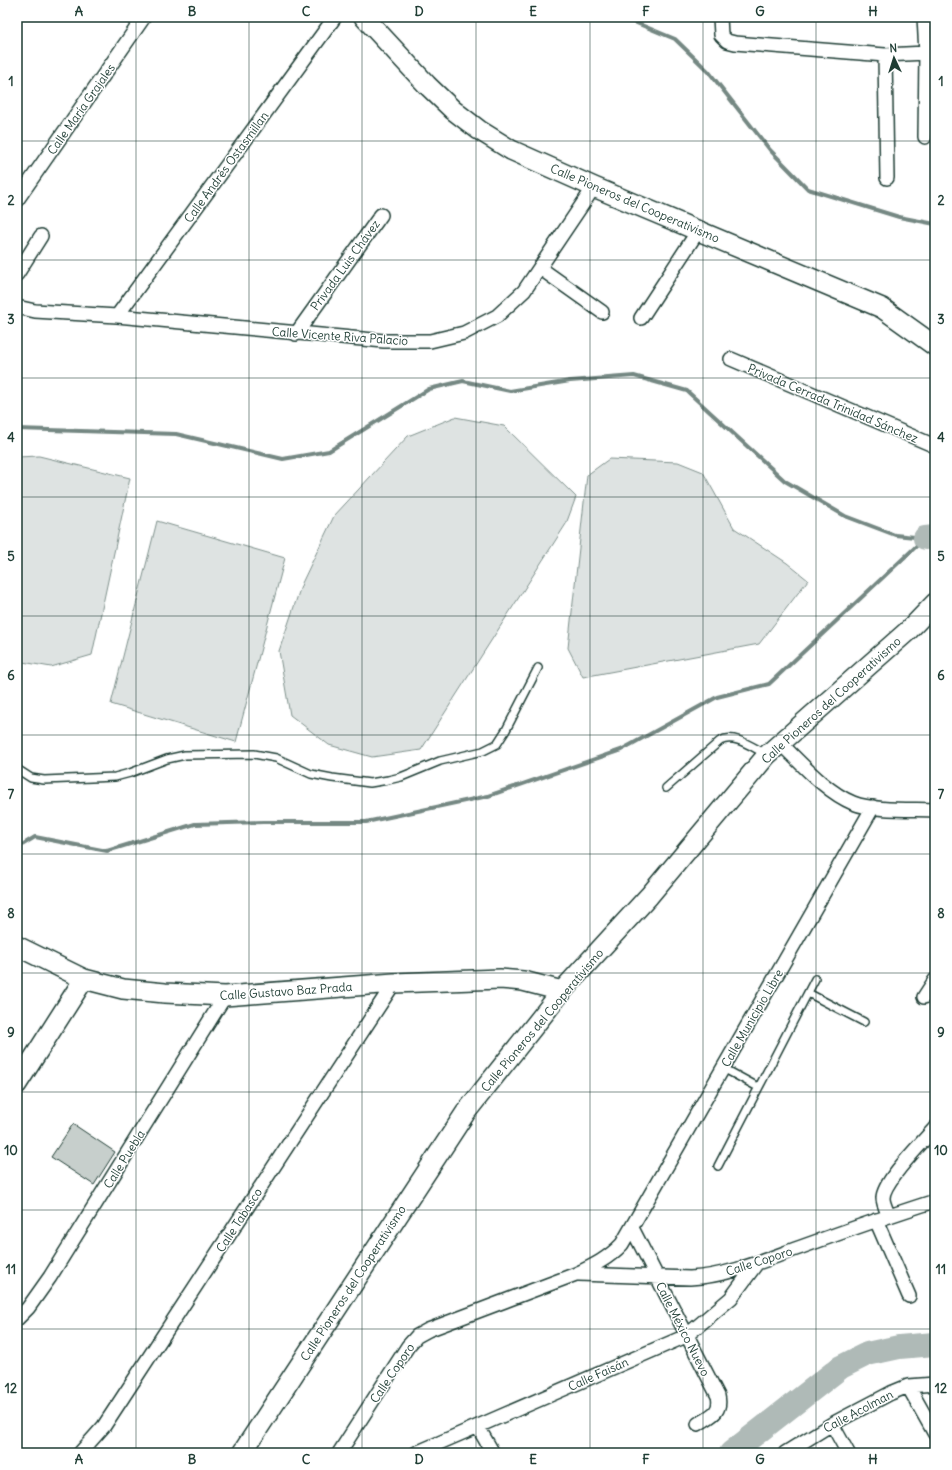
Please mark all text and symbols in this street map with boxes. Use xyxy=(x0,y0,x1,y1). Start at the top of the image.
text: A xyxy=(75,3,84,20)
text: B xyxy=(188,3,197,20)
text: C xyxy=(302,3,311,20)
text: D xyxy=(414,3,424,20)
text: E xyxy=(529,3,537,20)
text: F xyxy=(642,3,650,20)
text: G xyxy=(755,3,765,20)
text: H xyxy=(868,3,878,20)
north arrow xyxy=(874,38,914,78)
text: N xyxy=(889,41,898,55)
street label: Calle María Grajales xyxy=(44,61,118,157)
text: 1 xyxy=(8,73,14,90)
text: 1 xyxy=(938,73,944,90)
street label: Calle Andrés Ostasmillan xyxy=(181,108,271,226)
street label: Calle Pioneros del Cooperativismo xyxy=(548,160,722,246)
text: 2 xyxy=(7,192,15,209)
text: 2 xyxy=(937,192,945,209)
street label: Privada Luis Chávez xyxy=(307,217,383,313)
text: 3 xyxy=(7,311,15,328)
text: 3 xyxy=(937,311,945,328)
street label: Calle Vicente Riva Palacio xyxy=(271,324,409,348)
street label: Privada Cerrada Trinidad Sánchez xyxy=(746,360,921,446)
text: 4 xyxy=(7,429,15,446)
text: 4 xyxy=(937,429,945,446)
text: 5 xyxy=(7,548,15,565)
text: 5 xyxy=(937,548,945,565)
street label: Calle Pioneros del Cooperativismo xyxy=(758,633,904,767)
text: 6 xyxy=(7,667,15,684)
text: 6 xyxy=(937,667,945,684)
text: 7 xyxy=(8,786,15,803)
text: 7 xyxy=(938,786,945,803)
text: 8 xyxy=(7,905,15,922)
text: 8 xyxy=(937,905,945,922)
street label: Calle Pioneros del Cooperativismo xyxy=(478,945,607,1095)
street label: Calle Municipio Libre xyxy=(718,966,786,1070)
street label: Calle Gustavo Baz Prada xyxy=(219,979,353,1003)
text: 9 xyxy=(7,1024,15,1041)
text: 9 xyxy=(937,1024,945,1041)
street label: Calle Puebla xyxy=(100,1127,148,1191)
text: 10 xyxy=(4,1142,18,1159)
text: 10 xyxy=(934,1142,948,1159)
street label: Calle Tabasco xyxy=(213,1185,265,1255)
street label: Calle Pioneros del Cooperativismo xyxy=(297,1202,409,1364)
street label: Calle Coporo xyxy=(724,1243,794,1279)
text: 11 xyxy=(6,1261,16,1278)
text: 11 xyxy=(936,1261,946,1278)
street label: Calle México Nuevo xyxy=(653,1279,713,1379)
street label: Calle Coporo xyxy=(366,1340,418,1406)
street label: Calle Faisán xyxy=(566,1354,631,1394)
text: 12 xyxy=(5,1380,17,1397)
text: 12 xyxy=(935,1380,947,1397)
street label: Calle Acolman xyxy=(821,1386,895,1436)
text: A xyxy=(75,1451,84,1468)
text: B xyxy=(188,1451,197,1468)
text: C xyxy=(302,1451,311,1468)
text: D xyxy=(414,1451,424,1468)
text: E xyxy=(529,1451,537,1468)
text: F xyxy=(642,1451,650,1468)
text: G xyxy=(755,1451,765,1468)
text: H xyxy=(868,1451,878,1468)

